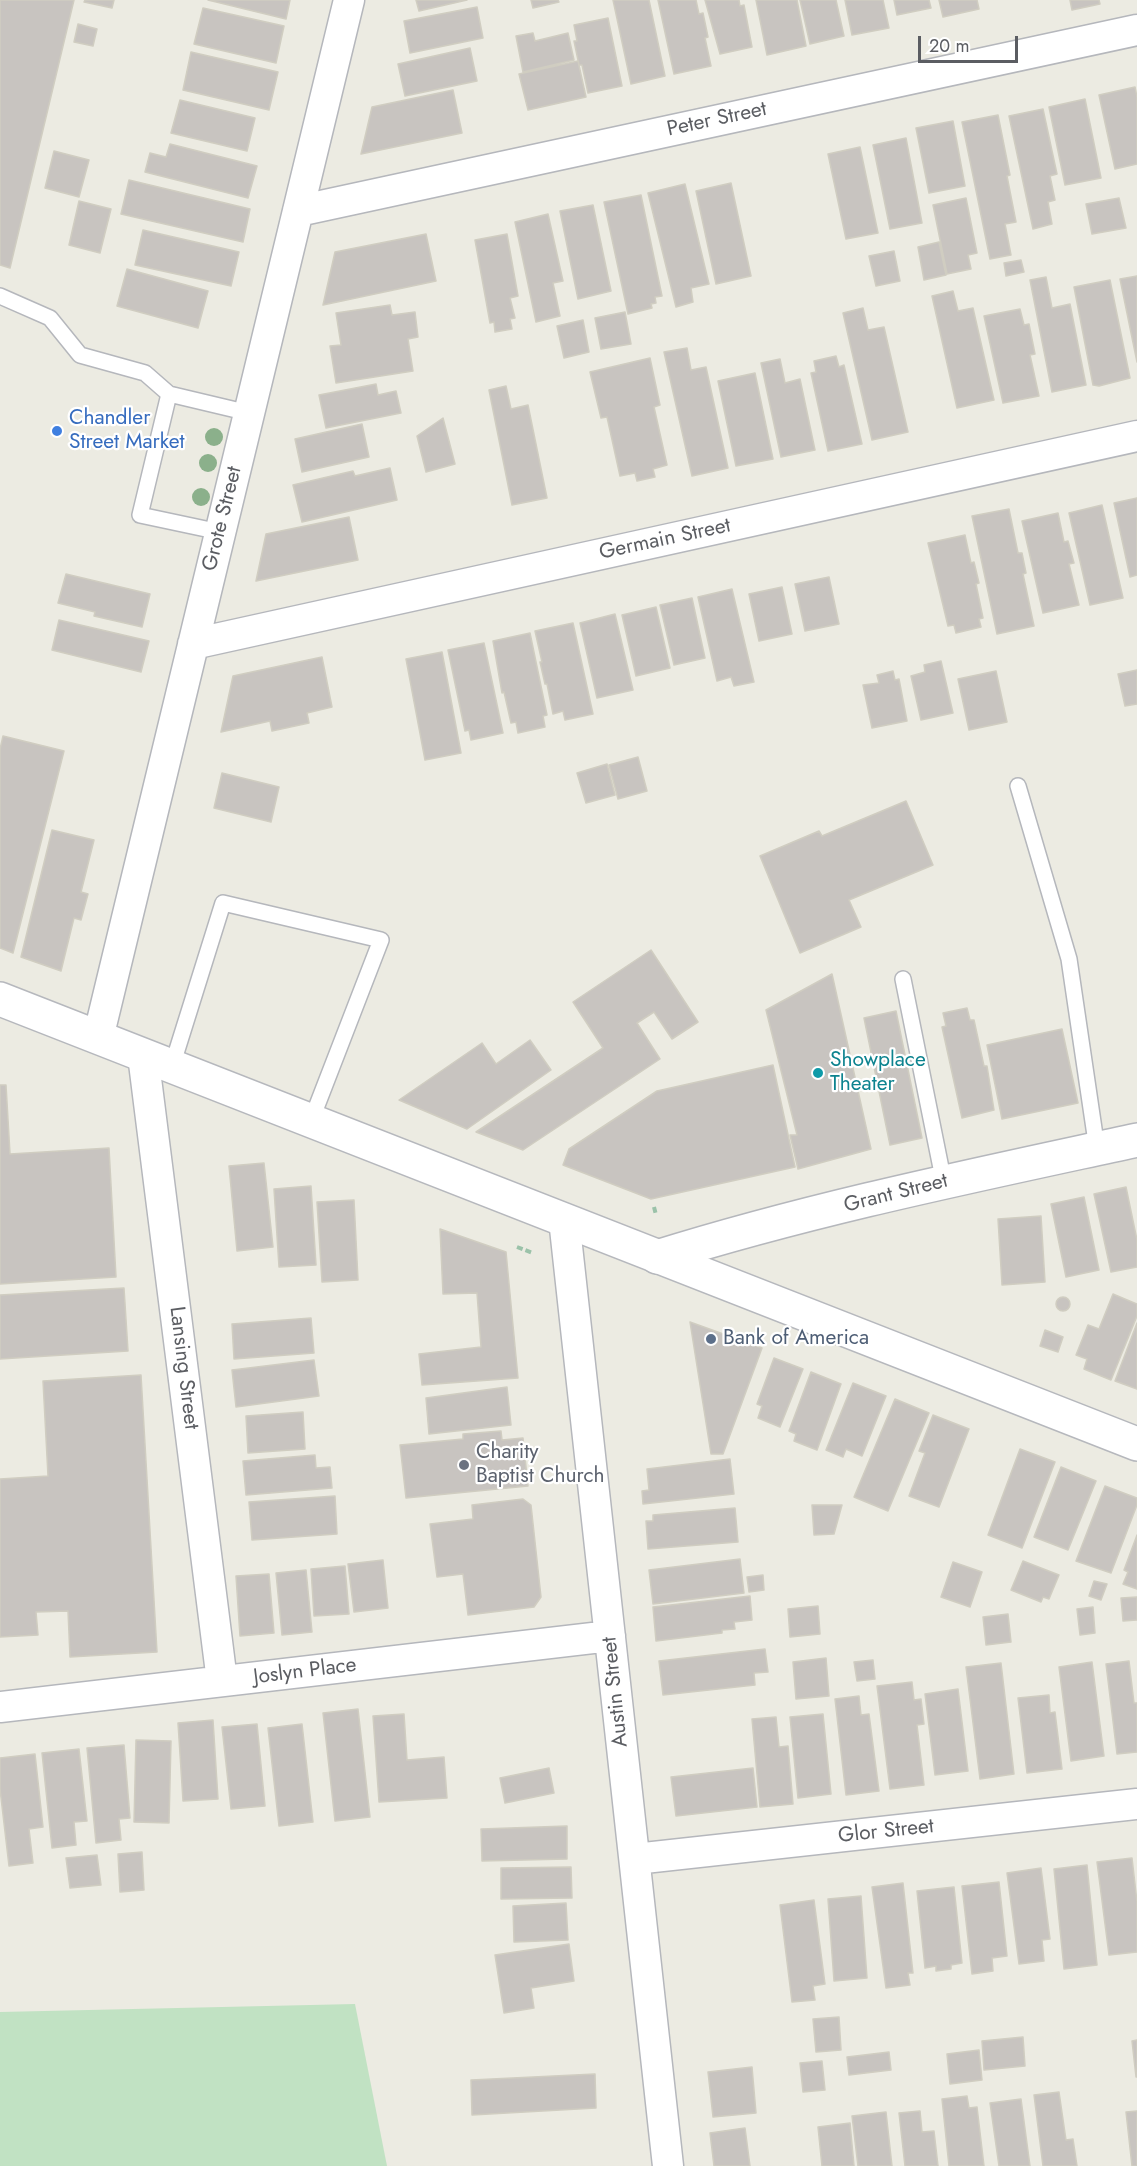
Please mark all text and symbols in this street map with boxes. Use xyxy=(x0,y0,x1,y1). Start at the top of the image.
scale bar xyxy=(921,24,1022,62)
text: 20 m xyxy=(929,33,969,59)
street label: Peter Street xyxy=(665,97,769,143)
place label: Chandler Street Market xyxy=(69,406,184,456)
marker: Chandler Street Market xyxy=(50,424,64,438)
street label: Grote Street xyxy=(198,464,248,574)
street label: Germain Street xyxy=(597,514,733,566)
place label: Showplace Theater xyxy=(830,1048,926,1098)
marker: Showplace Theater xyxy=(811,1066,825,1080)
street label: Grant Street xyxy=(842,1169,950,1219)
street label: Lansing Street xyxy=(163,1305,203,1431)
place label: Bank of America xyxy=(723,1326,869,1352)
marker: Bank of America xyxy=(704,1332,718,1346)
place label: Charity Baptist Church xyxy=(476,1440,604,1490)
marker: Charity Baptist Church xyxy=(457,1458,471,1472)
street label: Austin Street xyxy=(598,1636,634,1748)
street label: Joslyn Place xyxy=(252,1653,358,1691)
street label: Glor Street xyxy=(837,1814,935,1850)

